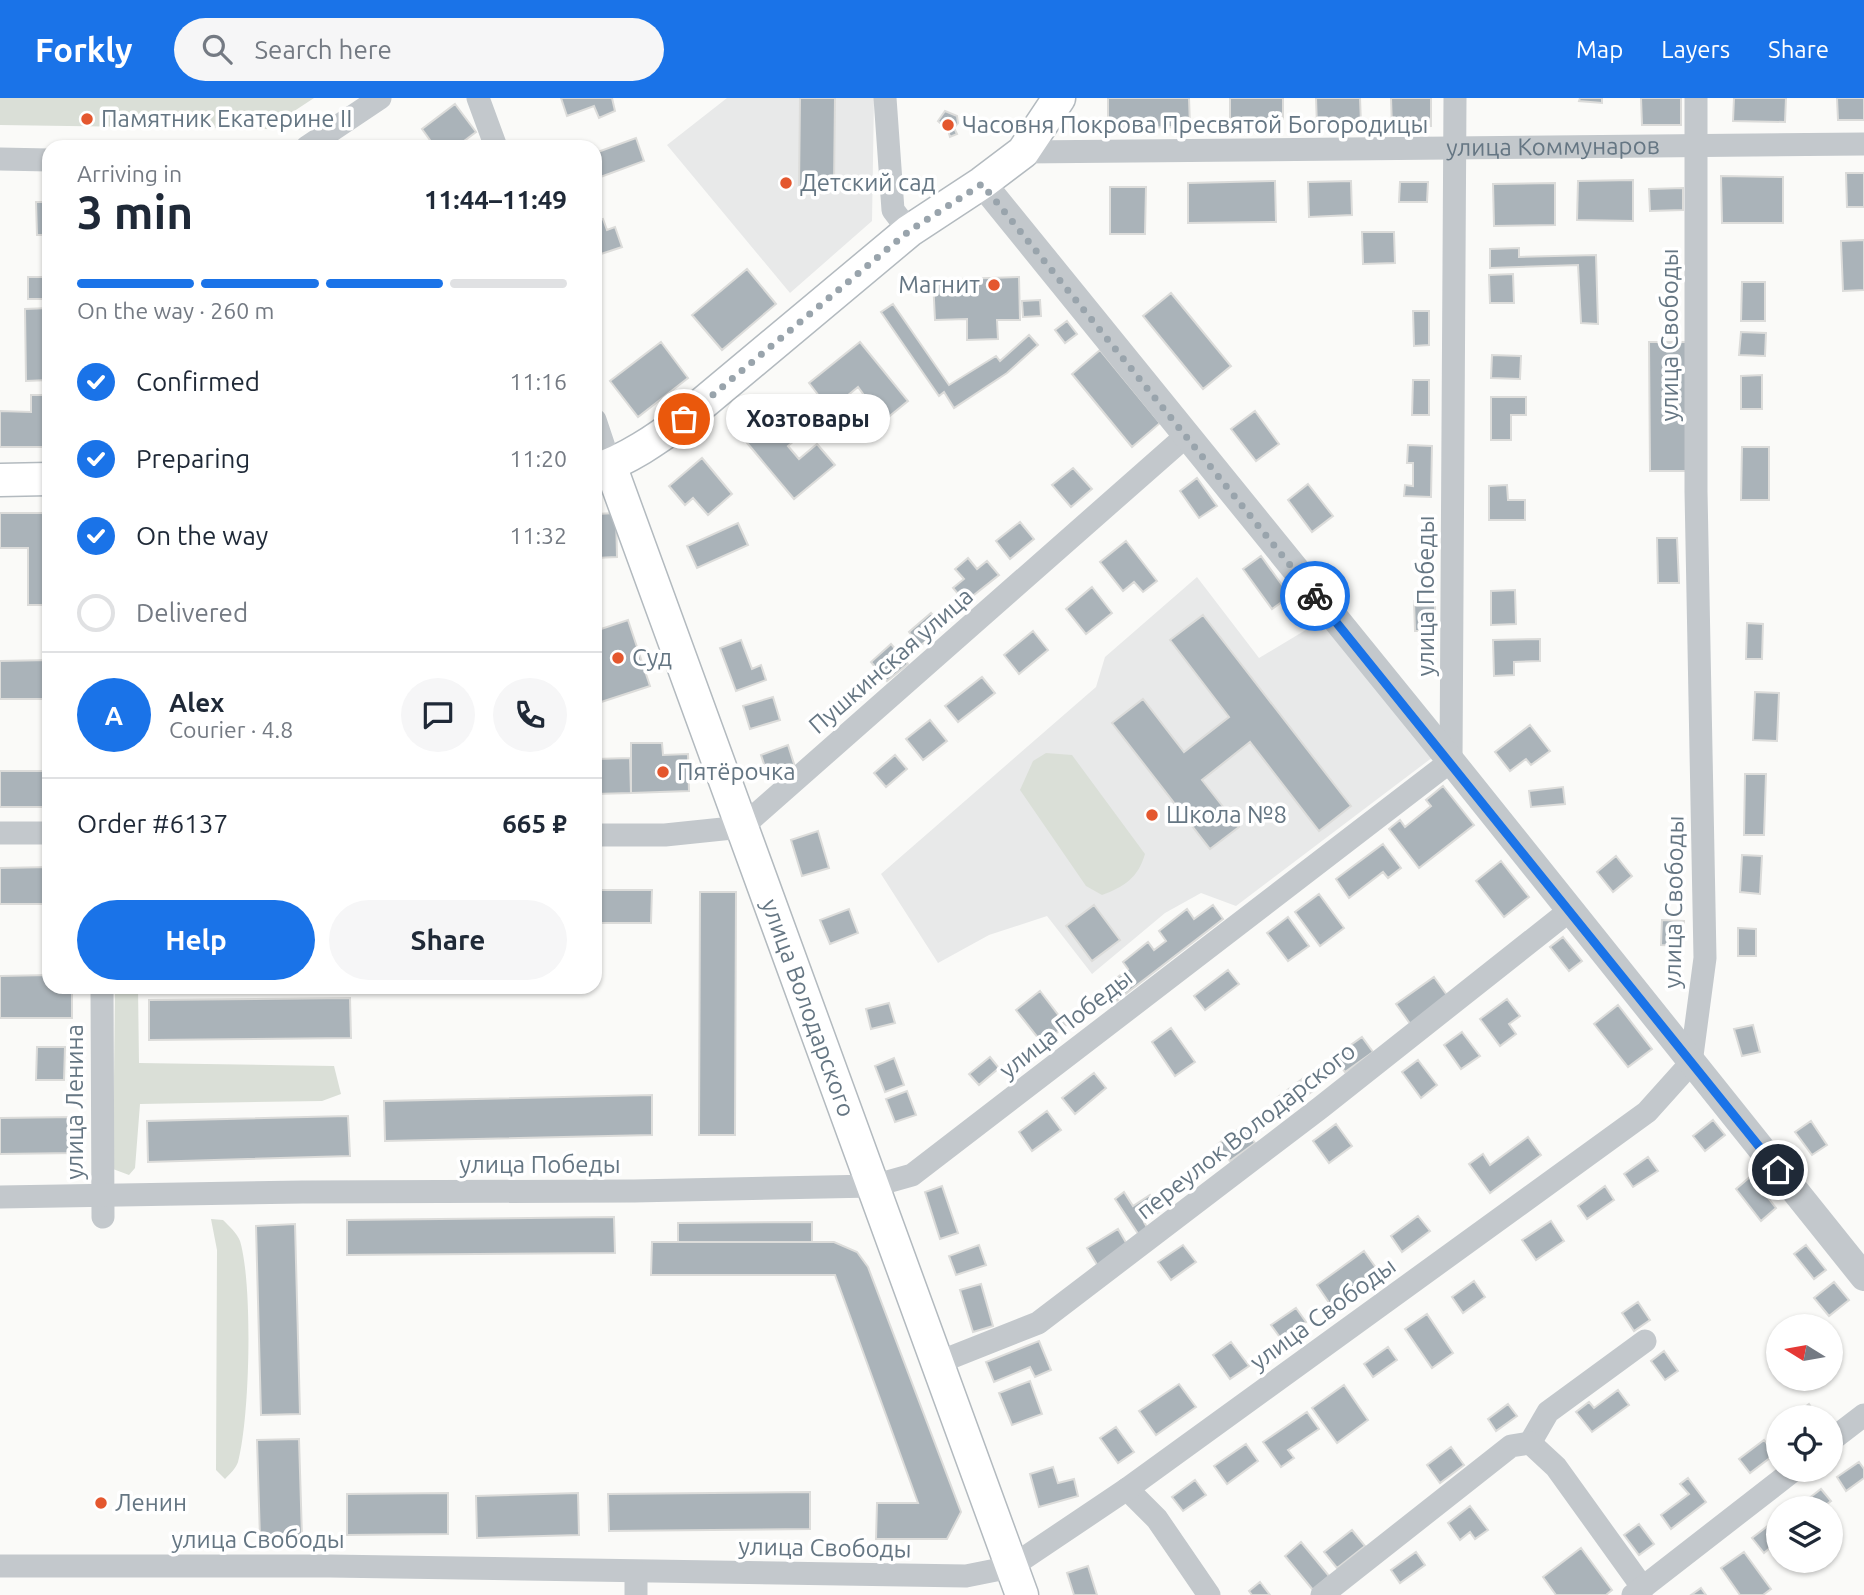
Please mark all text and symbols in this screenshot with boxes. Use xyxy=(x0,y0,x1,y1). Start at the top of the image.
search box xyxy=(174,18,664,81)
icon: search xyxy=(198,30,236,68)
text: Forkly xyxy=(35,31,132,68)
text: Search here xyxy=(254,35,392,64)
text: Map xyxy=(1576,36,1623,63)
text: Layers xyxy=(1661,36,1730,63)
text: Share xyxy=(1768,36,1829,63)
place label: Памятник Екатерине II xyxy=(101,105,352,132)
marker: Памятник Екатерине II xyxy=(79,111,95,127)
place label: Часовня Покрова Пресвятой Богородицы xyxy=(962,111,1428,138)
marker: Часовня Покрова Пресвятой Богородицы xyxy=(940,117,956,133)
street label: улица Коммунаров xyxy=(1446,132,1660,161)
text: Arriving in xyxy=(77,161,182,186)
place label: Детский сад xyxy=(800,169,936,196)
marker: Детский сад xyxy=(778,175,794,191)
text: 11:44–11:49 xyxy=(424,185,567,214)
text: 3 min xyxy=(77,186,193,238)
street label: улица Свободы xyxy=(1656,248,1683,422)
place label: Магнит xyxy=(898,271,980,298)
marker: Магнит xyxy=(986,277,1002,293)
text: On the way · 260 m xyxy=(77,298,274,323)
icon: check xyxy=(77,363,115,401)
text: Confirmed xyxy=(136,367,260,396)
text: 11:16 xyxy=(509,369,567,394)
pin xyxy=(654,389,714,449)
callout: Хозтовары xyxy=(726,394,890,444)
icon: bag xyxy=(665,400,703,438)
text: Хозтовары xyxy=(746,406,870,431)
icon: check xyxy=(77,440,115,478)
text: Preparing xyxy=(136,444,250,473)
text: 11:20 xyxy=(509,446,567,471)
street label: улица Победы xyxy=(1412,516,1439,677)
icon: check xyxy=(77,517,115,555)
text: On the way xyxy=(136,521,268,550)
text: 11:32 xyxy=(509,523,567,548)
courier xyxy=(1280,561,1350,631)
icon: bike xyxy=(1296,577,1334,615)
street label: Пушкинская улица xyxy=(803,582,978,739)
text: Delivered xyxy=(136,598,248,627)
place label: Суд xyxy=(632,644,672,671)
marker: Суд xyxy=(610,650,626,666)
button: chat xyxy=(401,678,475,752)
button: phone xyxy=(493,678,567,752)
text: Alex xyxy=(169,688,224,717)
text: A xyxy=(105,701,123,730)
text: Courier · 4.8 xyxy=(169,717,293,742)
place label: Пятёрочка xyxy=(677,758,796,785)
marker: Пятёрочка xyxy=(655,764,671,780)
place label: Школа №8 xyxy=(1166,801,1287,828)
marker: Школа №8 xyxy=(1144,807,1160,823)
text: Order #6137 xyxy=(77,809,228,838)
text: 665 ₽ xyxy=(502,809,567,838)
street label: улица Свободы xyxy=(1658,815,1689,989)
street label: улица Володарского xyxy=(756,895,861,1120)
button: Help xyxy=(77,900,315,980)
button: Share xyxy=(329,900,567,980)
street label: улица Победы xyxy=(994,963,1137,1084)
street label: улица Ленина xyxy=(61,1024,88,1180)
street label: переулок Володарского xyxy=(1131,1037,1360,1224)
pin xyxy=(1748,1140,1808,1200)
street label: улица Победы xyxy=(460,1151,621,1178)
icon: home xyxy=(1759,1151,1797,1189)
street label: улица Свободы xyxy=(1245,1252,1401,1375)
north arrow xyxy=(1766,1314,1843,1391)
map controls xyxy=(1766,1314,1843,1573)
button: locate xyxy=(1766,1405,1843,1482)
place label: Ленин xyxy=(115,1489,187,1516)
marker: Ленин xyxy=(93,1495,109,1511)
button: layers xyxy=(1766,1496,1843,1573)
street label: улица Свободы xyxy=(171,1526,345,1553)
street label: улица Свободы xyxy=(738,1532,912,1563)

